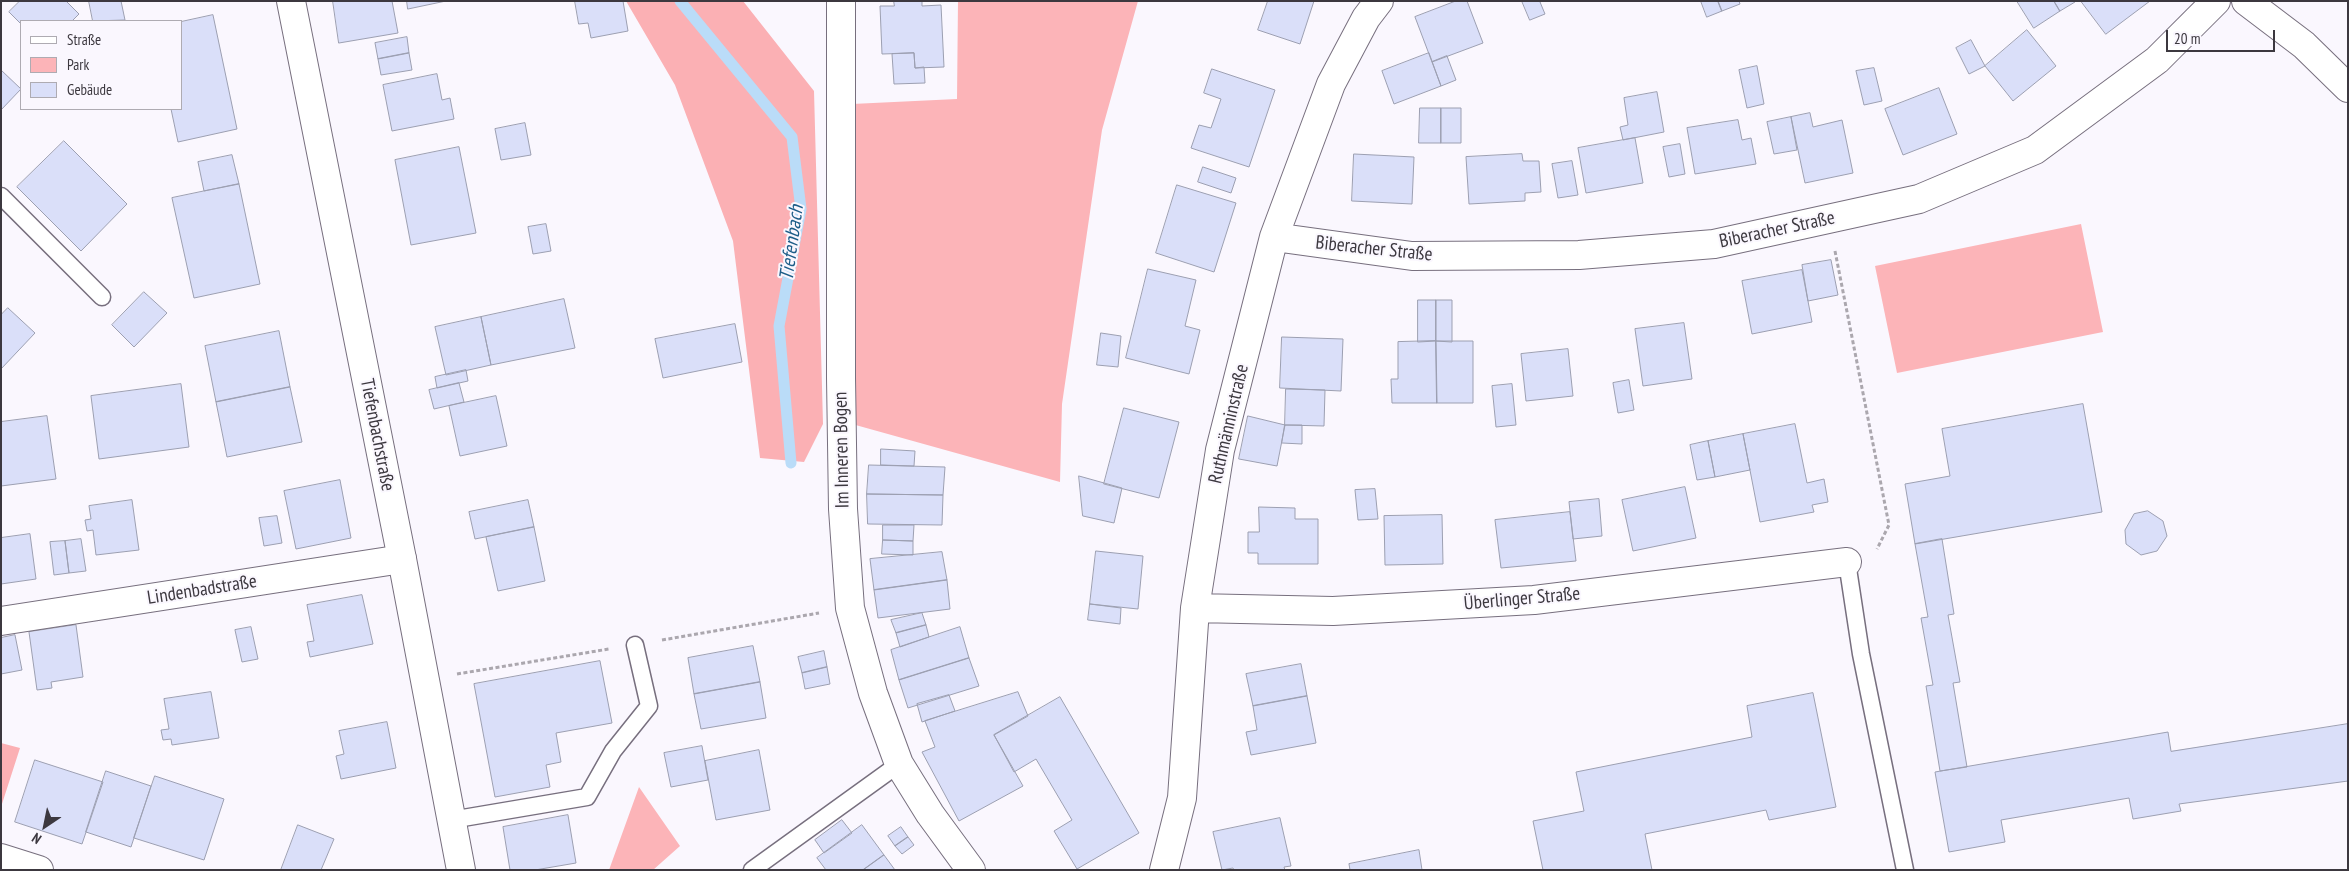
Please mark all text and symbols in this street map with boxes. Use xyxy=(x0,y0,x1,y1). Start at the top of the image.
legend xyxy=(20,20,182,110)
scale bar xyxy=(2169,20,2278,52)
text: 20 m xyxy=(2174,29,2200,48)
text: Straße xyxy=(67,30,101,49)
text: Park xyxy=(67,55,89,74)
text: Gebäude xyxy=(67,80,112,99)
water label: Tiefenbach xyxy=(775,204,809,282)
street label: Biberacher Straße xyxy=(1717,207,1837,253)
street label: Biberacher Straße xyxy=(1314,232,1434,266)
street label: Ruthmänninstraße xyxy=(1204,362,1254,486)
street label: Tiefenbachstraße xyxy=(355,377,399,493)
street label: Im Inneren Bogen xyxy=(830,391,854,509)
street label: Lindenbadstraße xyxy=(146,570,258,610)
street label: Überlinger Straße xyxy=(1463,583,1581,615)
north arrow xyxy=(20,801,70,851)
text: N xyxy=(28,829,45,848)

